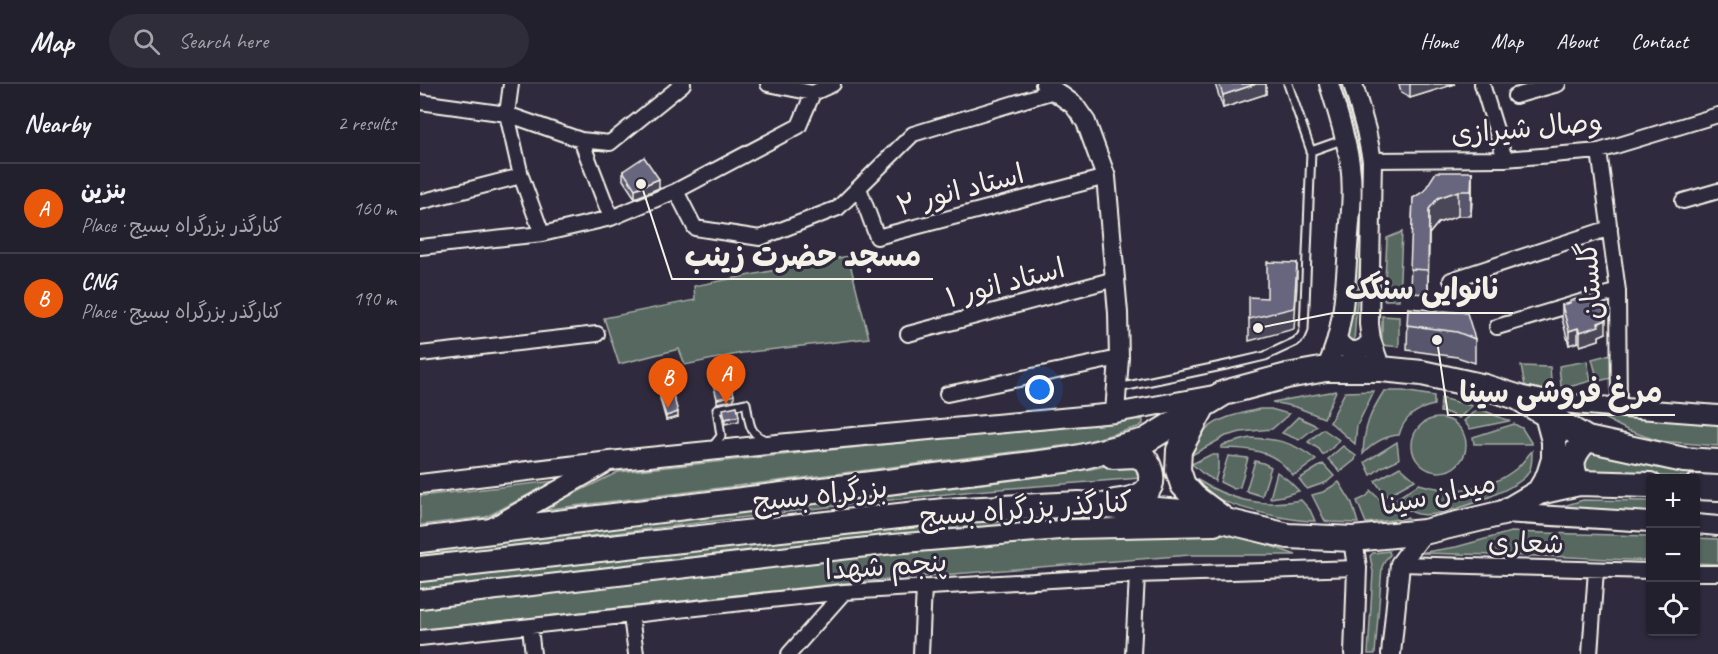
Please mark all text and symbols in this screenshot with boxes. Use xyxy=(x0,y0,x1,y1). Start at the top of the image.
search box xyxy=(109,14,529,68)
text: Map xyxy=(30,24,73,59)
icon: search xyxy=(130,25,163,58)
text: Search here xyxy=(178,27,268,55)
text: Home xyxy=(1420,28,1458,54)
text: Map xyxy=(1491,28,1523,54)
text: About xyxy=(1556,28,1598,54)
text: Contact xyxy=(1631,28,1688,54)
street label: وصال شیرازی xyxy=(1449,103,1605,152)
text: Nearby xyxy=(24,107,89,140)
text: 2 results xyxy=(337,111,396,136)
street label: استاد انور ۲ xyxy=(893,156,1028,223)
text: بنزین xyxy=(81,177,126,205)
text: A xyxy=(38,196,49,221)
text: 160 m xyxy=(353,196,396,221)
text: Place · کنارگذر بزرگراه بسیج xyxy=(81,213,282,238)
callout: مسجد حضرت زینب xyxy=(672,231,933,279)
text: مسجد حضرت زینب xyxy=(685,237,921,275)
street label: گلستان xyxy=(1569,241,1610,321)
street label: استاد انور ۱ xyxy=(942,250,1068,315)
callout: نانوایی سنگک xyxy=(1333,265,1513,313)
text: CNG xyxy=(81,268,115,296)
text: نانوایی سنگک xyxy=(1345,270,1501,308)
text: B xyxy=(38,286,49,311)
text: 190 m xyxy=(353,286,396,311)
text: Place · کنارگذر بزرگراه بسیج xyxy=(81,299,282,324)
pin: A xyxy=(706,354,746,404)
pin: B xyxy=(648,358,688,408)
callout: مرغ فروشی سینا xyxy=(1448,367,1675,415)
text: مرغ فروشی سینا xyxy=(1459,373,1663,413)
your location xyxy=(1025,375,1054,404)
street label: میدان سینا xyxy=(1377,464,1499,523)
street label: بزرگراه بسیج xyxy=(751,470,889,520)
map controls xyxy=(1646,474,1700,636)
button: + xyxy=(1646,474,1700,528)
street label: کنارگذر بزرگراه بسیج xyxy=(918,484,1134,534)
street label: شعاری xyxy=(1487,524,1565,561)
button: − xyxy=(1646,528,1700,582)
street label: پنجم شهدا xyxy=(824,544,948,591)
button: locate xyxy=(1646,582,1700,636)

